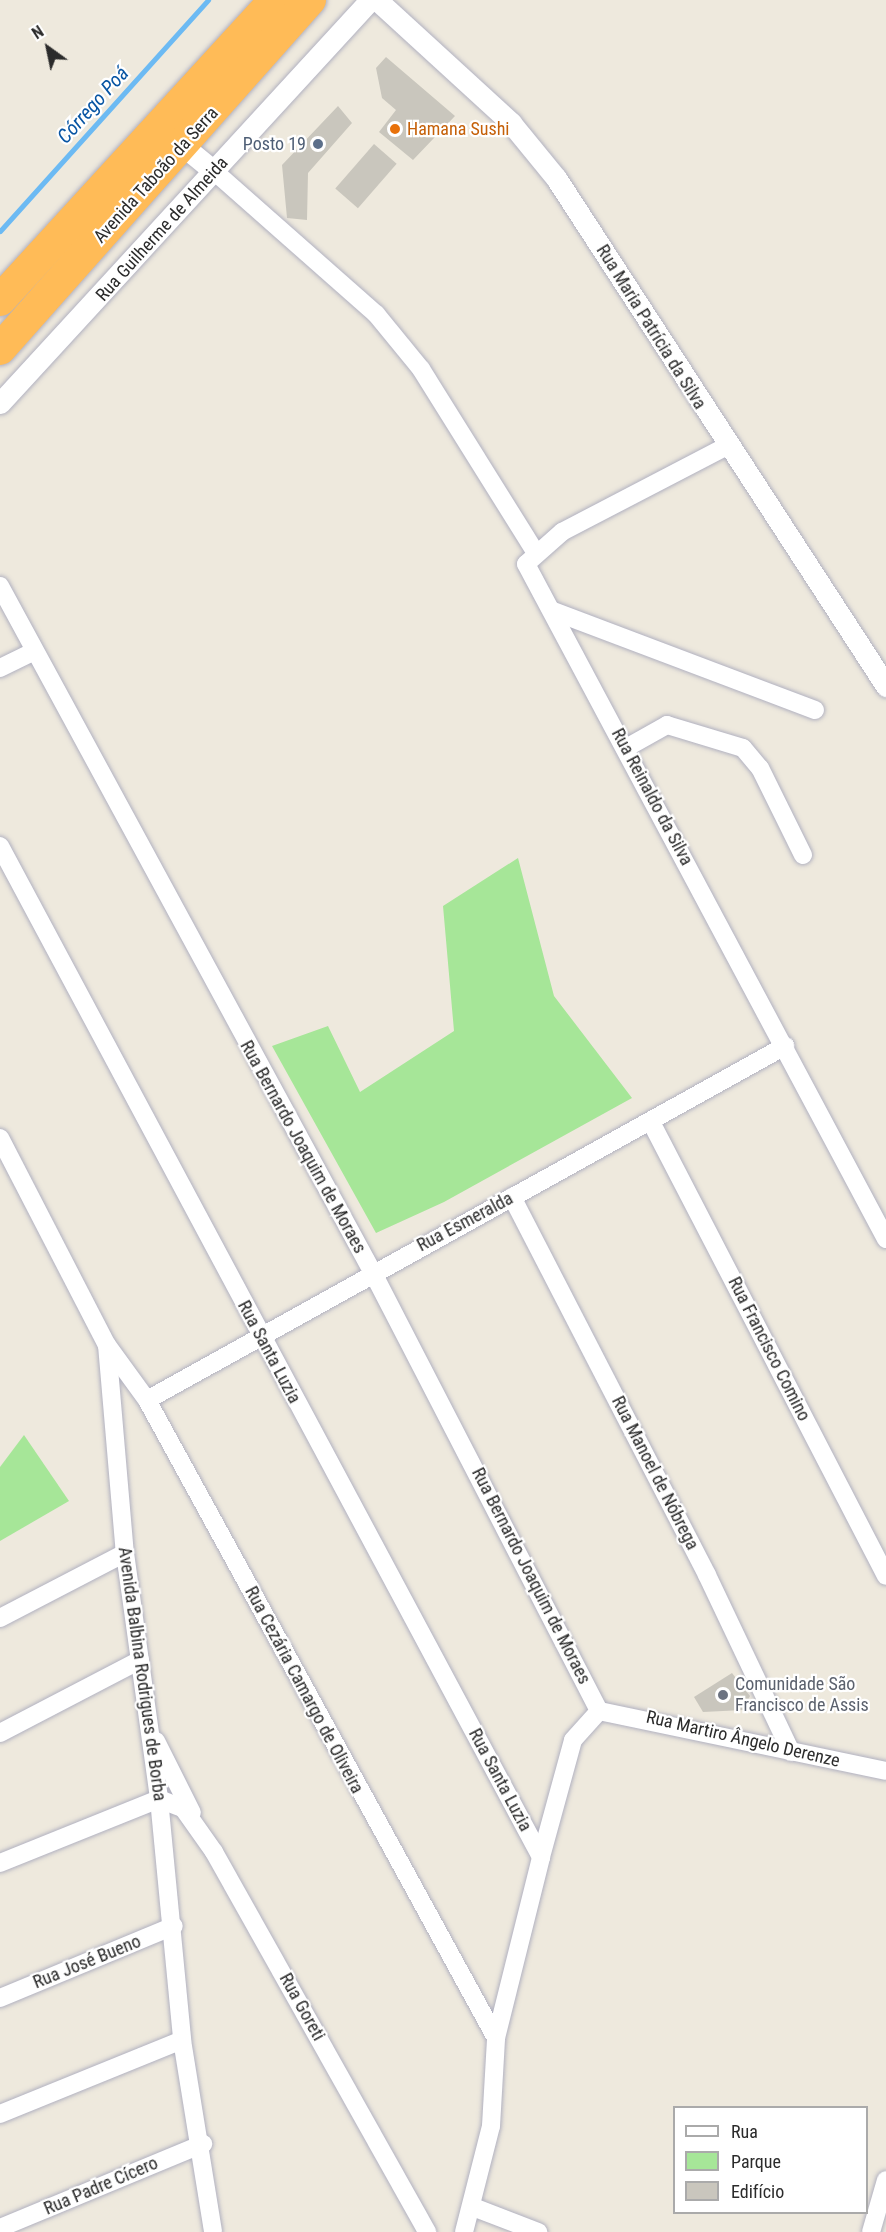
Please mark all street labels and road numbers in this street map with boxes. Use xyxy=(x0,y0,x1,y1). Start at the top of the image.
street label: Avenida Taboão da Serra xyxy=(89,102,223,248)
street label: Rua Guilherme de Almeida xyxy=(91,152,233,306)
street label: Rua Maria Patrícia da Silva xyxy=(592,241,710,413)
street label: Rua Reinaldo da Silva xyxy=(607,725,697,869)
street label: Rua Bernardo Joaquim de Moraes xyxy=(235,1037,371,1257)
street label: Rua Esmeralda xyxy=(413,1188,517,1256)
street label: Rua Francisco Comino xyxy=(723,1273,815,1425)
street label: Rua Santa Luzia xyxy=(233,1297,305,1407)
street label: Rua Manoel de Nóbrega xyxy=(607,1393,703,1553)
street label: Rua Bernardo Joaquim de Moraes xyxy=(467,1464,595,1688)
street label: Avenida Balbina Rodrigues de Borba xyxy=(113,1546,171,1802)
street label: Rua Cezária Camargo de Oliveira xyxy=(240,1583,368,1797)
street label: Rua Martiro Ângelo Derenze xyxy=(644,1706,842,1772)
street label: Rua Santa Luzia xyxy=(464,1725,536,1835)
street label: Rua José Bueno xyxy=(30,1931,144,1993)
street label: Rua Goreti xyxy=(275,1969,329,2045)
street label: Rua Padre Cícero xyxy=(41,2152,161,2220)

